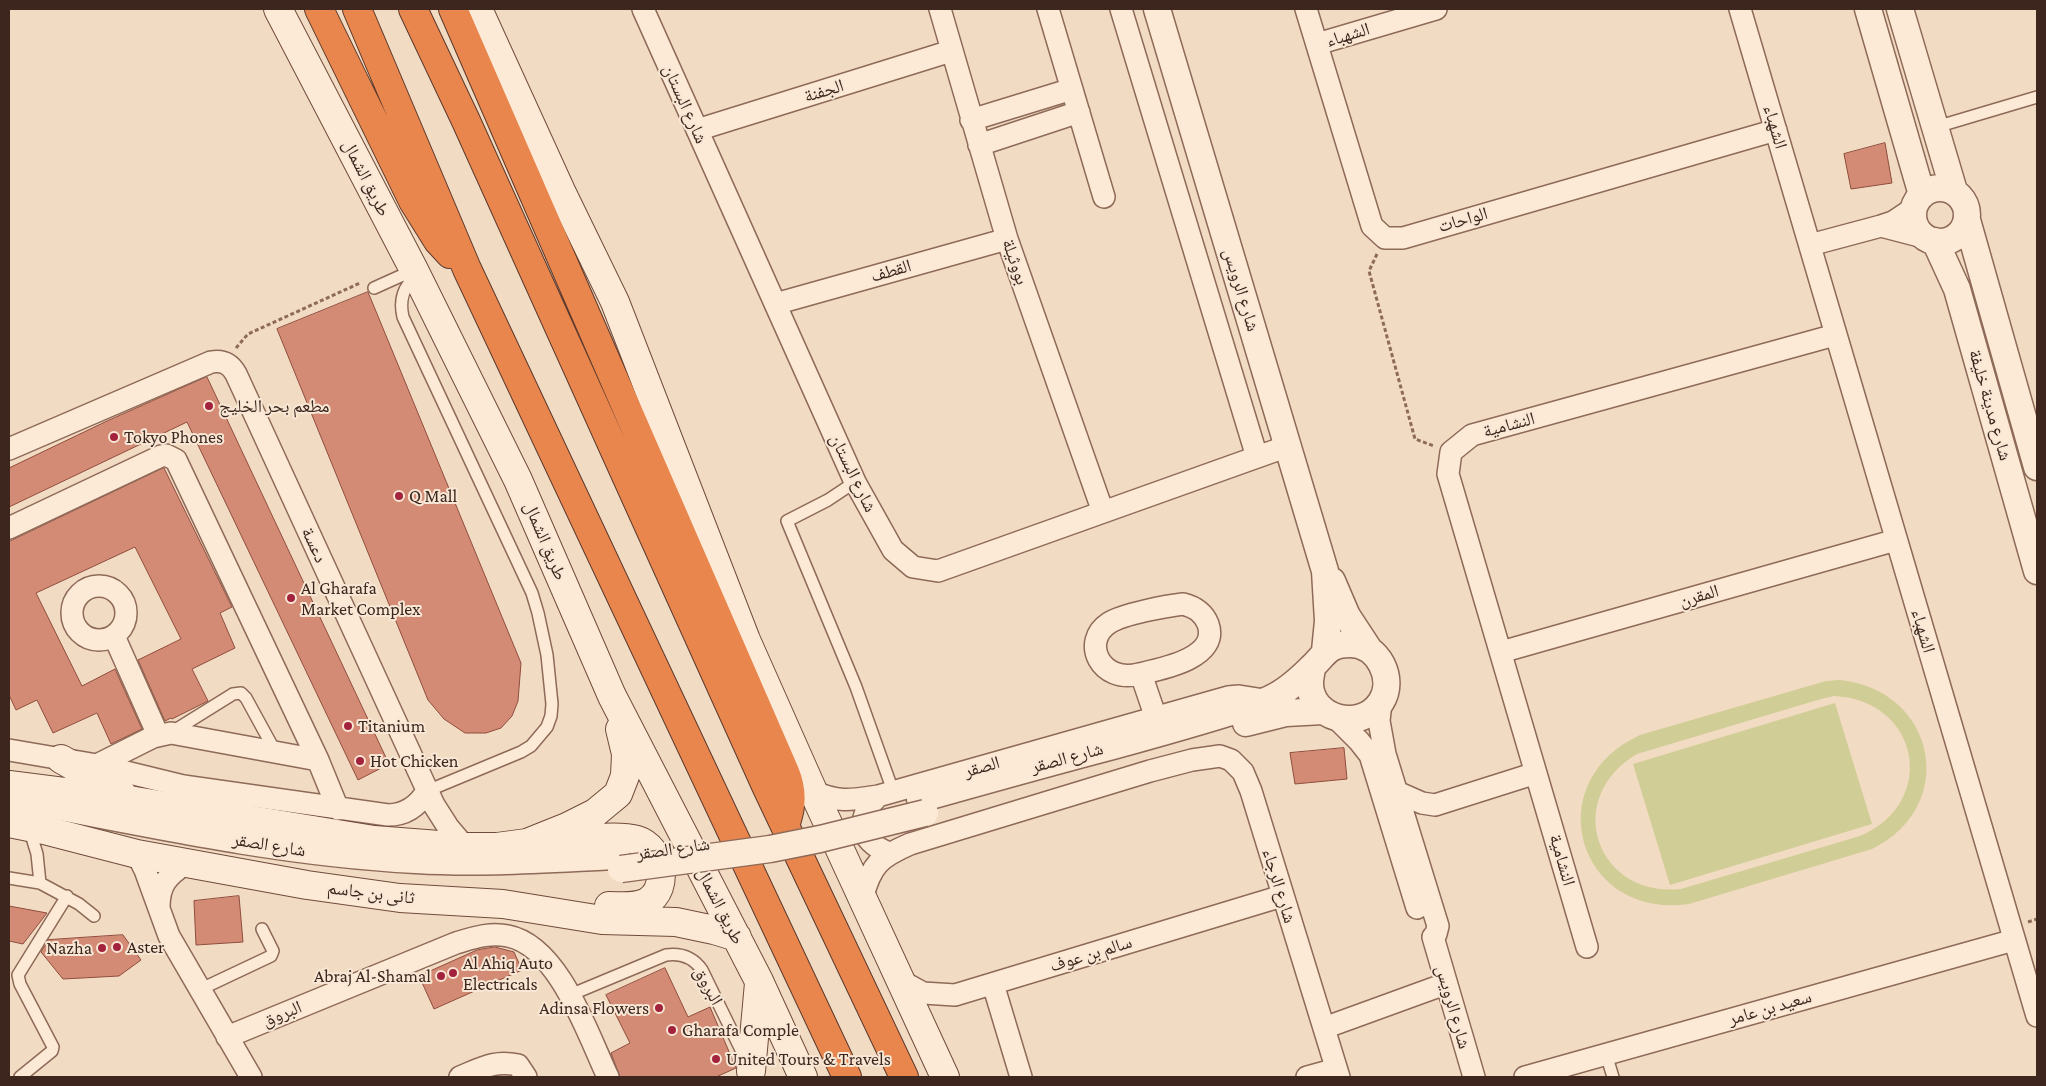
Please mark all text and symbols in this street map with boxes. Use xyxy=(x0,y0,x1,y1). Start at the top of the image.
street label: الشهباء xyxy=(1324,18,1372,52)
street label: شارع البستان xyxy=(658,61,712,147)
street label: الجفنة xyxy=(802,75,846,107)
street label: الشهباء xyxy=(1758,103,1792,151)
street label: طريق الشمال xyxy=(338,136,394,220)
street label: الواحات xyxy=(1436,203,1490,237)
street label: بووثيلة xyxy=(997,236,1033,288)
street label: شارع الرويس xyxy=(1218,246,1264,334)
street label: القطف xyxy=(868,255,914,287)
street label: شارع مدينة خليفة xyxy=(1964,347,2016,463)
place label: مطعم بحر الخليج xyxy=(219,395,329,417)
marker: مطعم بحر الخليج xyxy=(203,400,215,412)
street label: النشامية xyxy=(1481,408,1537,442)
place label: Tokyo Phones xyxy=(124,426,223,448)
street label: شارع البستان xyxy=(825,430,881,516)
marker: Tokyo Phones xyxy=(108,431,120,443)
place label: Q Mall xyxy=(409,485,457,507)
marker: Q Mall xyxy=(393,490,405,502)
street label: طريق الشمال xyxy=(519,499,571,583)
street label: دعسة xyxy=(296,524,332,566)
place label: Al Gharafa Market Complex xyxy=(301,577,421,620)
street label: المقرن xyxy=(1677,580,1721,612)
marker: Al Gharafa Market Complex xyxy=(285,592,297,604)
street label: الشهباء xyxy=(1906,607,1940,655)
place label: Titanium xyxy=(358,715,425,737)
marker: Titanium xyxy=(342,720,354,732)
street label: شارع الصقر xyxy=(1028,738,1106,778)
place label: Hot Chicken xyxy=(370,750,459,772)
street label: الصقر xyxy=(962,752,1002,782)
marker: Hot Chicken xyxy=(354,755,366,767)
street label: شارع الصقر xyxy=(231,829,307,861)
street label: النشامية xyxy=(1544,832,1580,888)
street label: شارع الصقر xyxy=(635,833,711,865)
street label: شارع الرجاء xyxy=(1257,846,1301,926)
street label: طريق الشمال xyxy=(692,864,748,948)
street label: ثانى بن جاسم xyxy=(326,877,416,909)
street label: سالم بن عوف xyxy=(1047,931,1135,977)
place label: Aster xyxy=(127,936,164,958)
place label: Nazha xyxy=(46,937,92,959)
marker: Aster xyxy=(111,941,123,953)
marker: Nazha xyxy=(96,942,108,954)
place label: Al Ahiq Auto Electricals xyxy=(463,952,553,994)
street label: البروق xyxy=(689,963,727,1009)
street label: شارع الرويس xyxy=(1431,963,1475,1051)
place label: Abraj Al-Shamal xyxy=(314,965,431,987)
marker: Al Ahiq Auto Electricals xyxy=(447,967,459,979)
marker: Abraj Al-Shamal xyxy=(435,970,447,982)
street label: سعيد بن عامر xyxy=(1726,986,1814,1030)
street label: البروق xyxy=(259,996,305,1032)
place label: Adinsa Flowers xyxy=(539,997,649,1019)
marker: Adinsa Flowers xyxy=(653,1002,665,1014)
place label: Gharafa Comple xyxy=(682,1019,799,1041)
marker: Gharafa Comple xyxy=(666,1024,678,1036)
place label: United Tours & Travels xyxy=(726,1048,891,1070)
marker: United Tours & Travels xyxy=(710,1053,722,1065)

